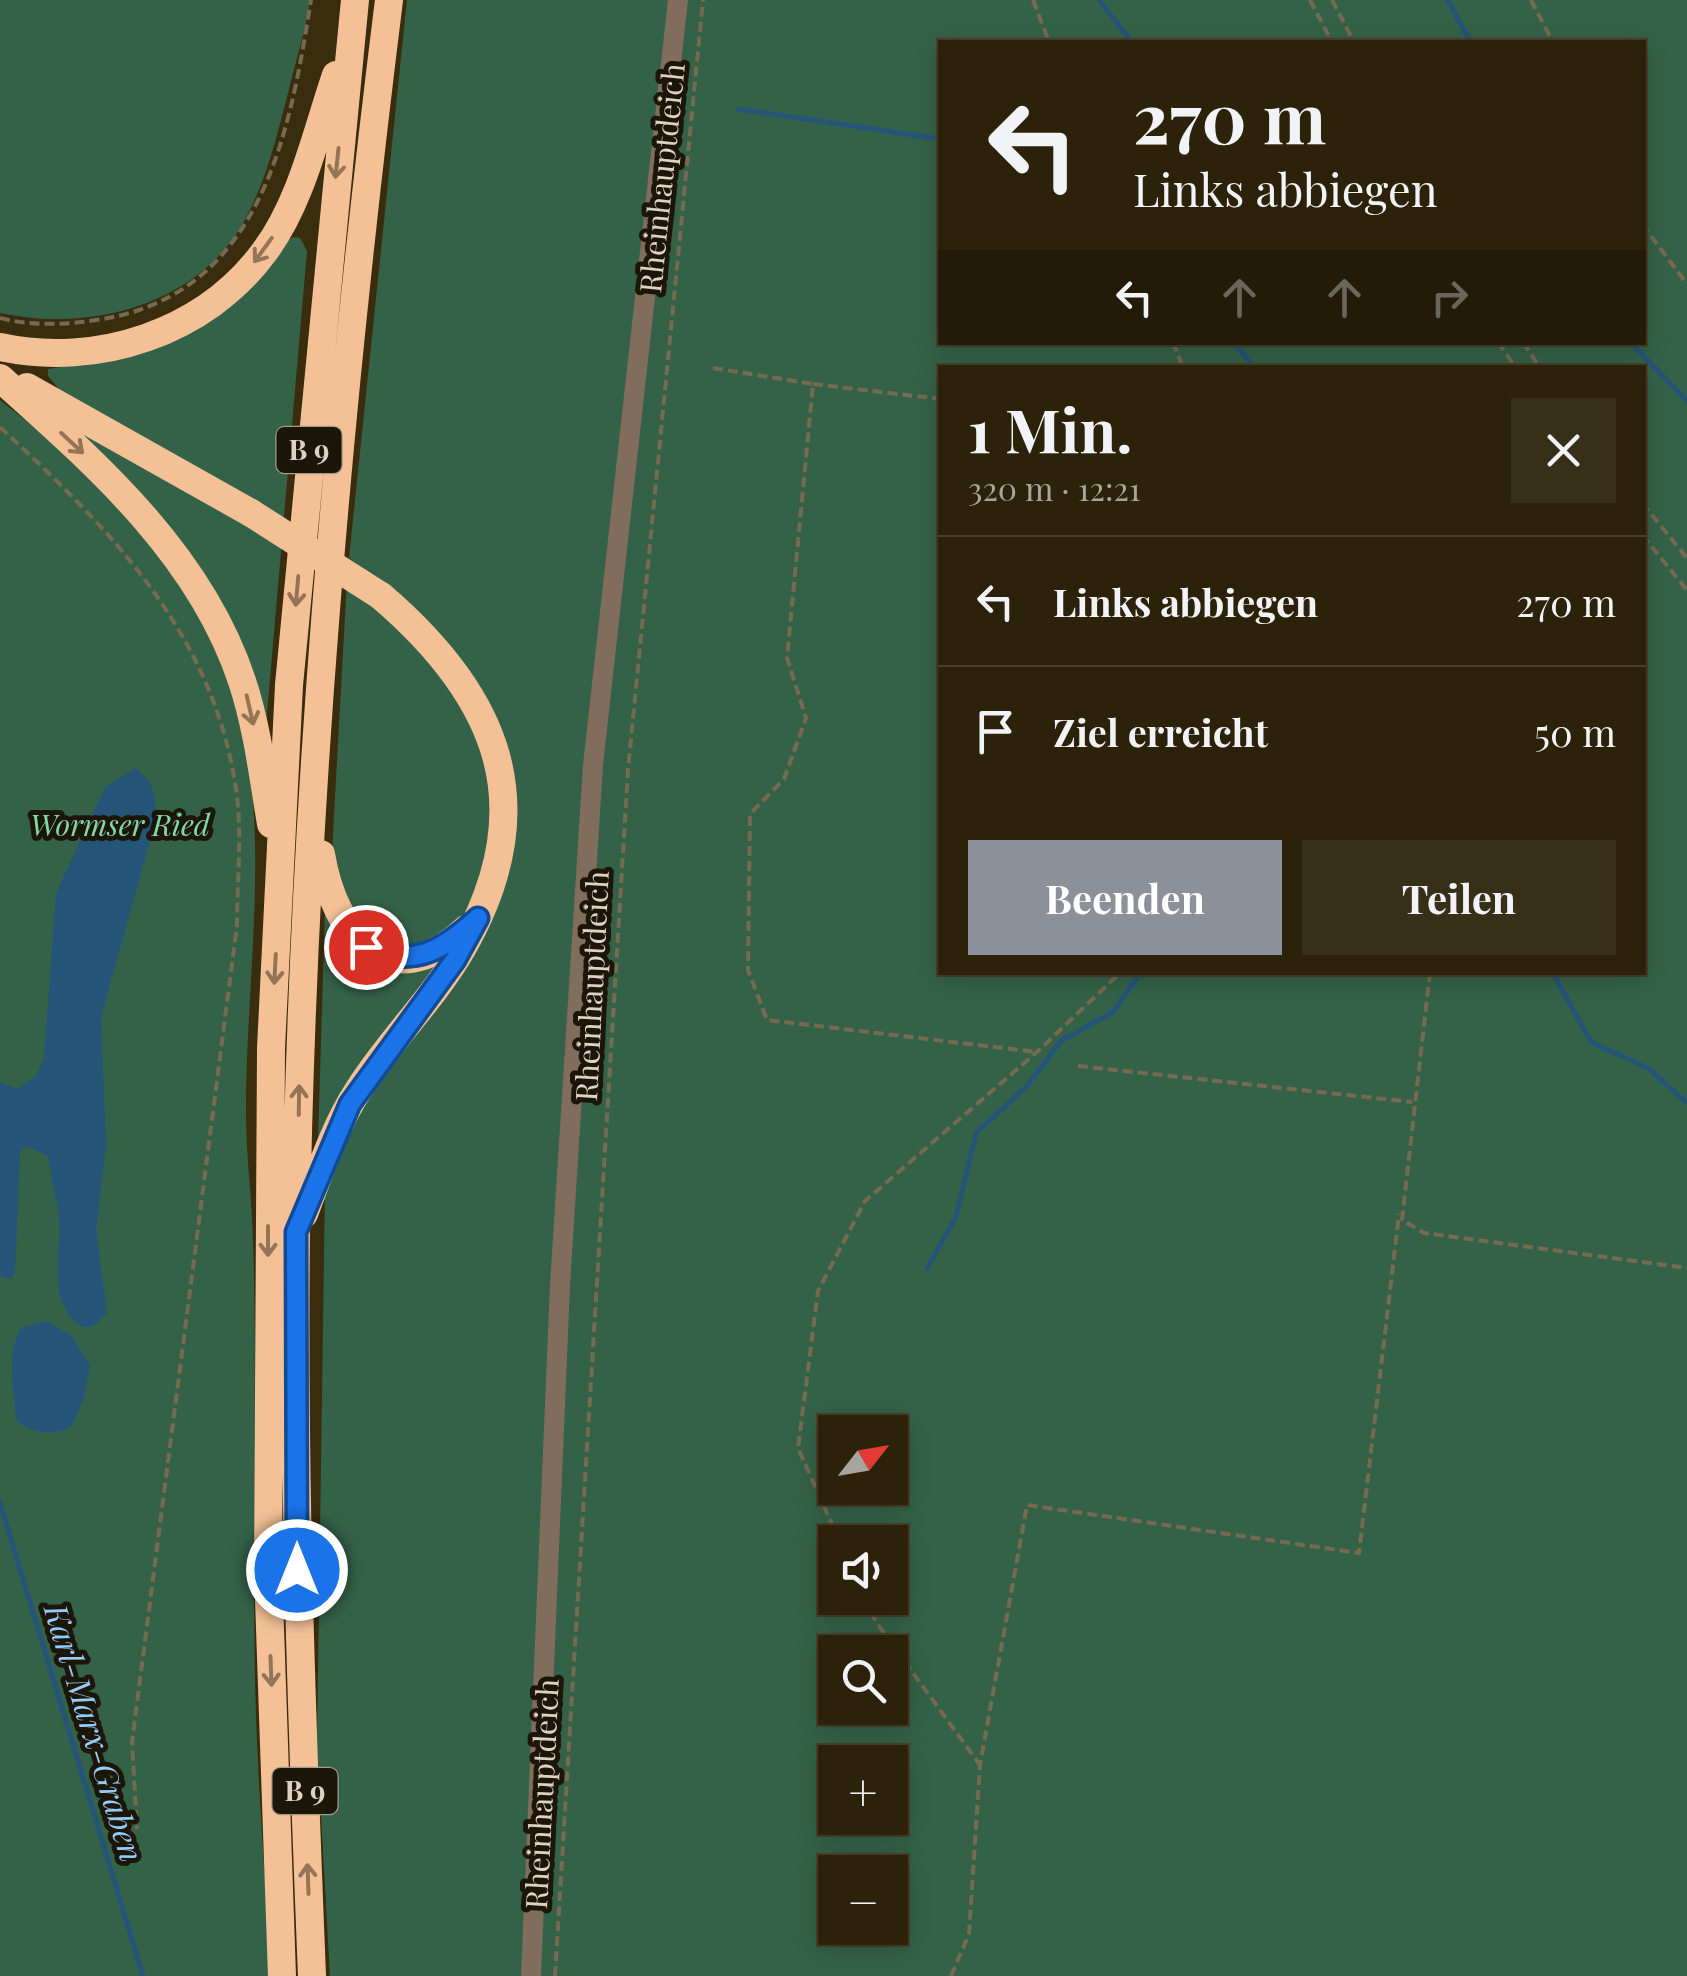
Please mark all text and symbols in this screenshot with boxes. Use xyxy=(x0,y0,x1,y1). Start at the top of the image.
street label: Rheinhauptdeich xyxy=(629,61,693,295)
text: 270 m xyxy=(1133,68,1326,162)
icon: left xyxy=(968,80,1098,210)
one-way arrow xyxy=(327,146,346,178)
text: Links abbiegen xyxy=(1133,158,1438,218)
one-way arrow xyxy=(253,236,274,263)
icon: left xyxy=(1107,270,1162,325)
icon: ahead xyxy=(1212,270,1267,325)
icon: ahead xyxy=(1317,270,1372,325)
icon: right xyxy=(1422,270,1477,325)
text: 1 Min. xyxy=(968,388,1133,468)
button: close xyxy=(1511,398,1616,503)
road number: B 9 xyxy=(276,427,342,473)
one-way arrow xyxy=(59,432,84,455)
text: 320 m · 12:21 xyxy=(968,466,1141,509)
one-way arrow xyxy=(288,574,307,606)
icon: left xyxy=(968,574,1023,629)
text: Links abbiegen xyxy=(1053,576,1318,627)
text: 270 m xyxy=(1516,576,1616,627)
one-way arrow xyxy=(241,693,260,725)
icon: arrive xyxy=(968,704,1023,759)
text: Ziel erreicht xyxy=(1053,706,1268,757)
text: 50 m xyxy=(1534,706,1616,757)
park label: Wormser Ried xyxy=(30,804,211,844)
button: Beenden xyxy=(968,840,1282,955)
button: Teilen xyxy=(1302,840,1616,955)
street label: Rheinhauptdeich xyxy=(565,869,617,1102)
pin xyxy=(324,905,409,990)
icon: arrive xyxy=(339,920,394,975)
one-way arrow xyxy=(265,952,284,984)
one-way arrow xyxy=(290,1084,309,1116)
one-way arrow xyxy=(258,1224,278,1257)
north arrow xyxy=(818,1415,908,1505)
map controls xyxy=(818,1415,908,1945)
position arrow xyxy=(245,1518,349,1622)
button: sound xyxy=(818,1525,908,1615)
water label: Karl-Marx-Graben xyxy=(35,1596,155,1866)
button: search xyxy=(818,1635,908,1725)
one-way arrow xyxy=(262,1655,281,1687)
street label: Rheinhauptdeich xyxy=(515,1677,567,1910)
button: + xyxy=(818,1745,908,1835)
road number: B 9 xyxy=(272,1768,338,1814)
button: − xyxy=(818,1855,908,1945)
one-way arrow xyxy=(299,1863,318,1895)

